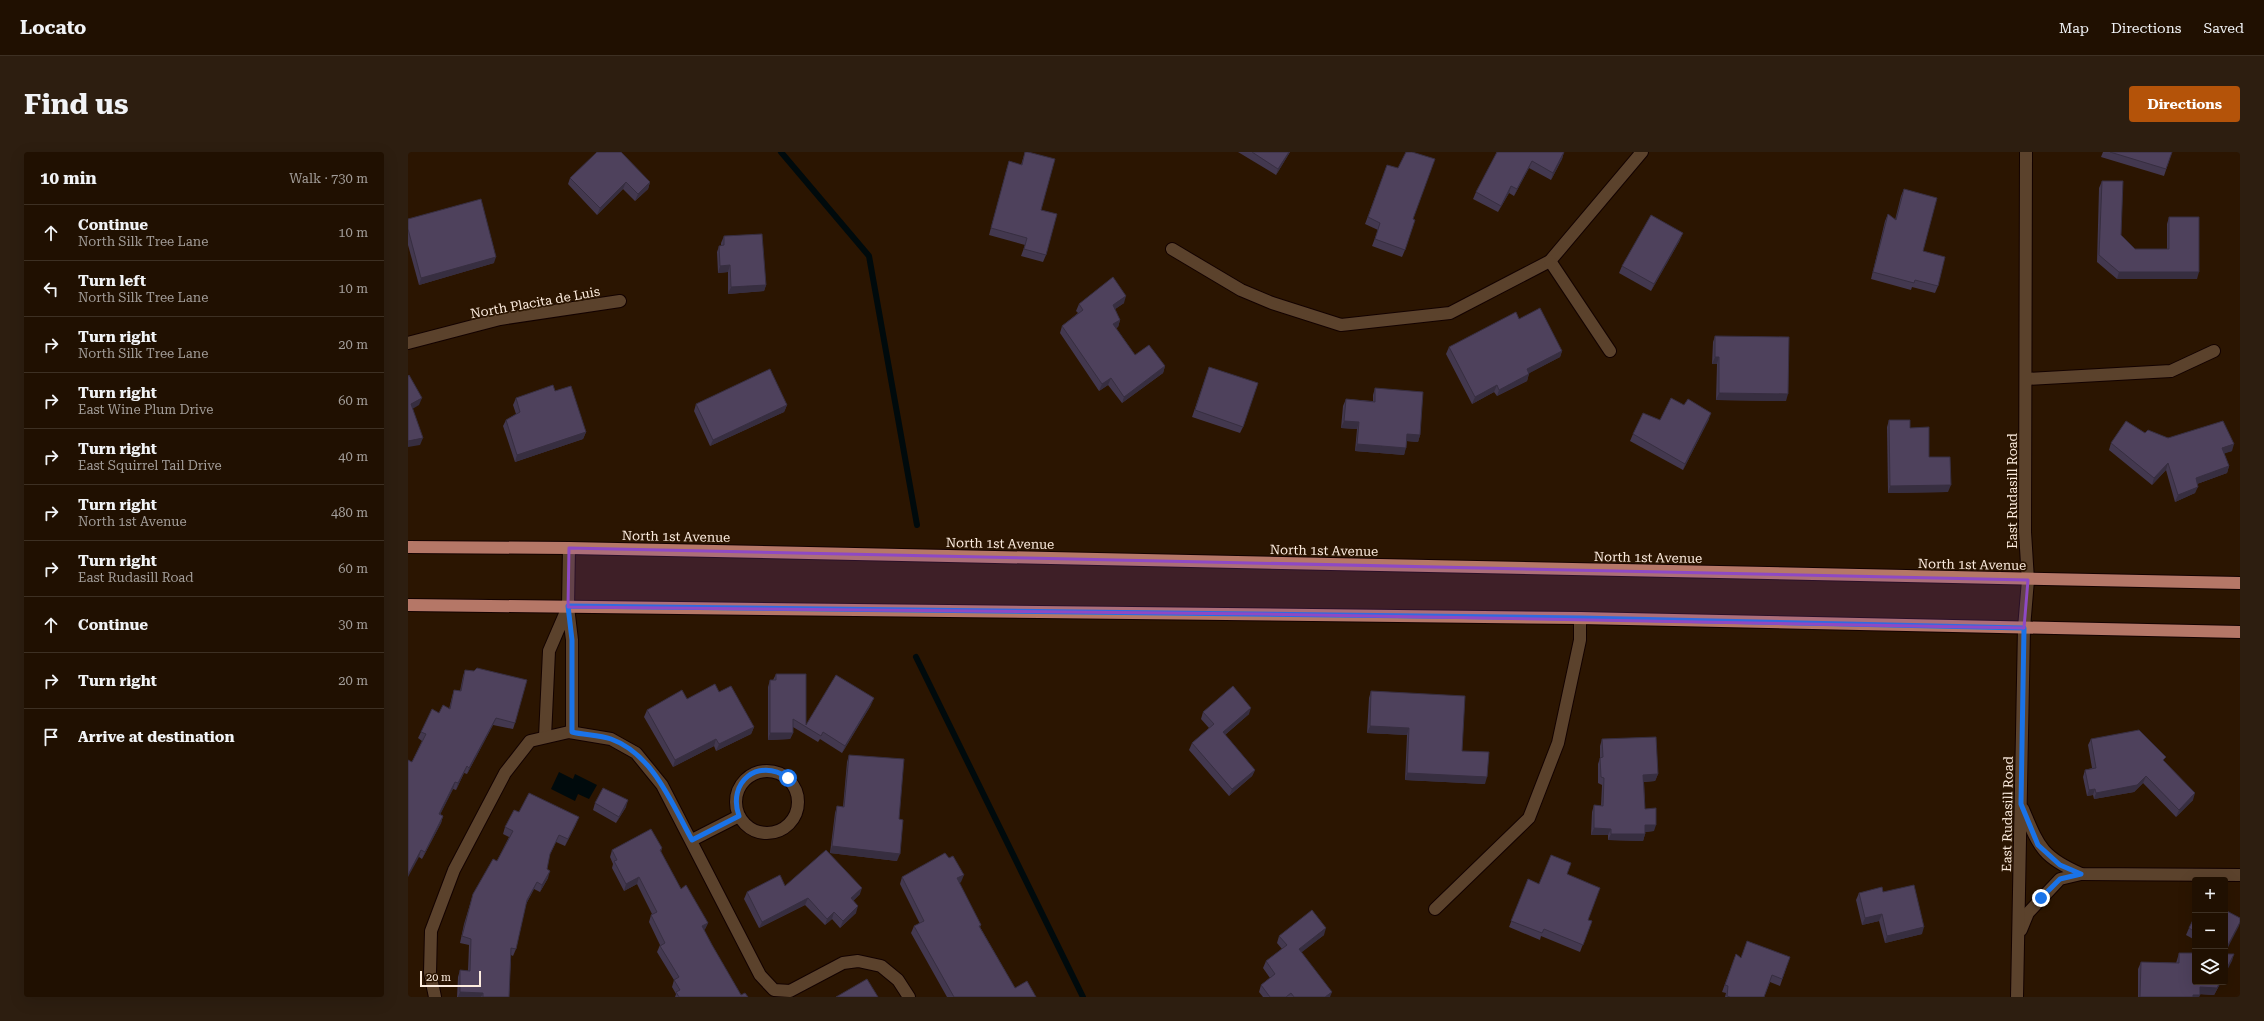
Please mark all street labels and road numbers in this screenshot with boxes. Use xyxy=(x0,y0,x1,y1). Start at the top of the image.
street label: North Placita de Luis xyxy=(469,284,601,321)
street label: East Rudasill Road xyxy=(2005,433,2020,549)
street label: North 1st Avenue xyxy=(622,528,730,545)
street label: North 1st Avenue xyxy=(946,535,1054,552)
street label: North 1st Avenue xyxy=(1270,542,1378,559)
street label: North 1st Avenue xyxy=(1594,549,1702,566)
street label: North 1st Avenue xyxy=(1918,556,2026,573)
street label: East Rudasill Road xyxy=(1999,755,2016,872)

